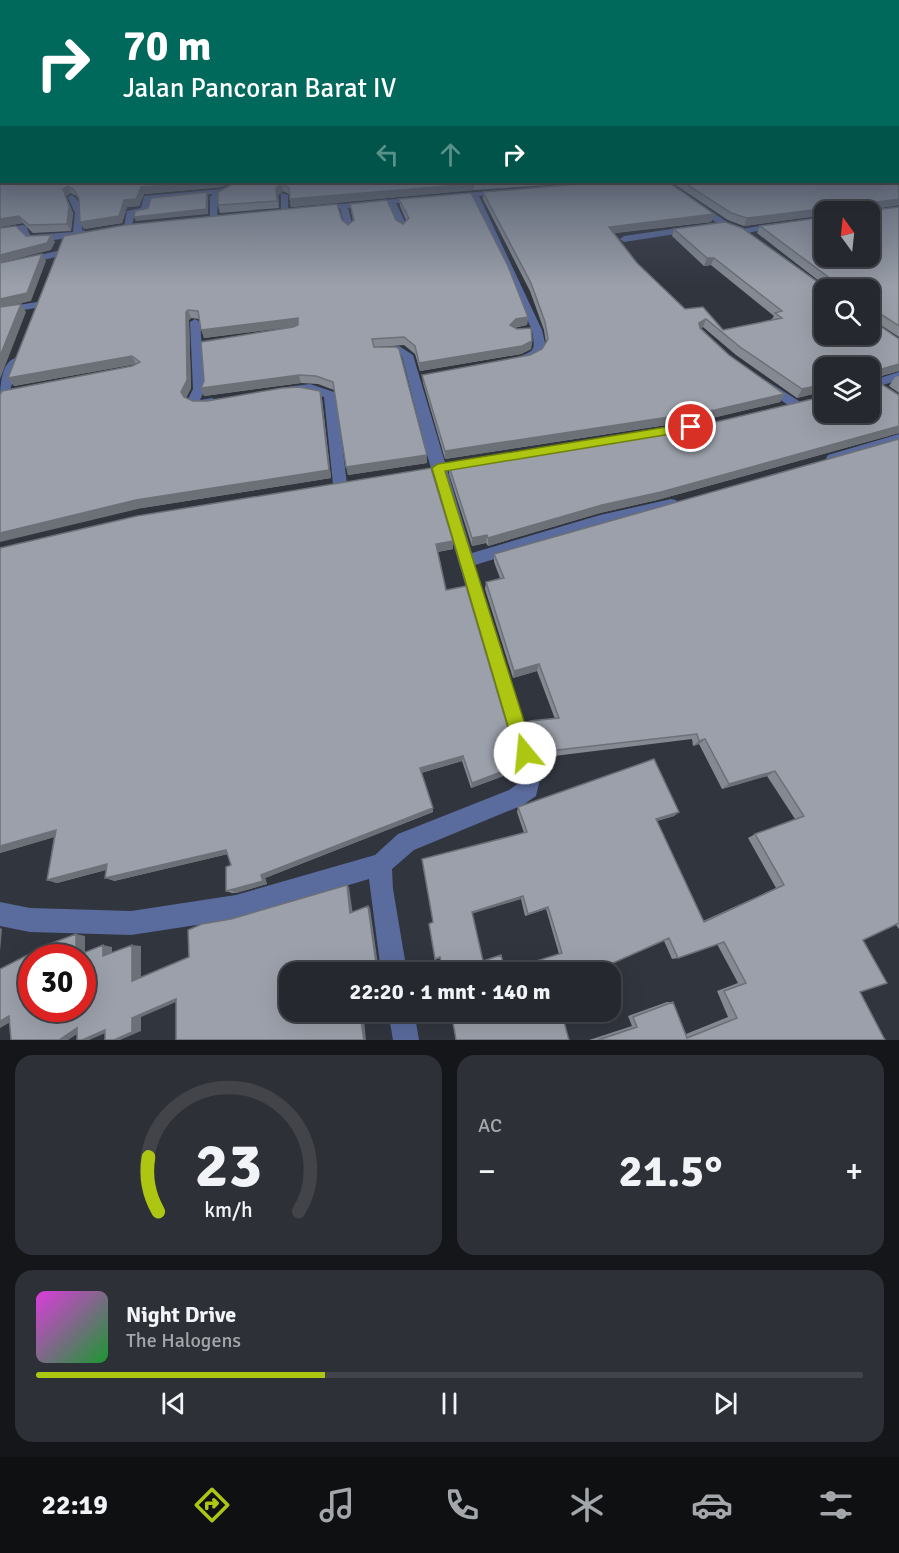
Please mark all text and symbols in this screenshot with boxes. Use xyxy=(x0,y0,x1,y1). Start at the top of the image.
text: 70 m xyxy=(123,21,212,72)
icon: right xyxy=(24,24,102,102)
text: Jalan Pancoran Barat IV xyxy=(123,72,396,105)
icon: left xyxy=(371,138,404,171)
icon: ahead xyxy=(434,138,467,171)
icon: right xyxy=(497,138,530,171)
north arrow xyxy=(814,201,880,267)
map controls xyxy=(814,201,880,423)
button: search xyxy=(814,279,880,345)
button: layers xyxy=(814,357,880,423)
pin xyxy=(665,401,716,452)
icon: arrive xyxy=(674,410,707,443)
position arrow xyxy=(493,721,557,785)
speed limit sign: 30 xyxy=(18,944,96,1022)
text: 22:20 · 1 mnt · 140 m xyxy=(350,978,550,1005)
text: AC xyxy=(478,1113,502,1138)
text: 23 xyxy=(195,1127,262,1204)
text: 21.5° xyxy=(619,1144,722,1199)
text: − xyxy=(478,1151,496,1192)
text: + xyxy=(845,1151,863,1192)
text: km/h xyxy=(204,1197,253,1223)
text: Night Drive xyxy=(126,1301,236,1328)
text: The Halogens xyxy=(126,1328,241,1353)
icon: previous xyxy=(157,1387,190,1420)
icon: pause xyxy=(433,1387,466,1420)
icon: next xyxy=(709,1387,742,1420)
icon: directions xyxy=(191,1484,233,1526)
icon: music xyxy=(316,1484,358,1526)
icon: phone xyxy=(441,1484,483,1526)
icon: climate xyxy=(566,1484,608,1526)
icon: car xyxy=(691,1484,733,1526)
icon: filters xyxy=(815,1484,857,1526)
text: 22:19 xyxy=(41,1489,108,1522)

